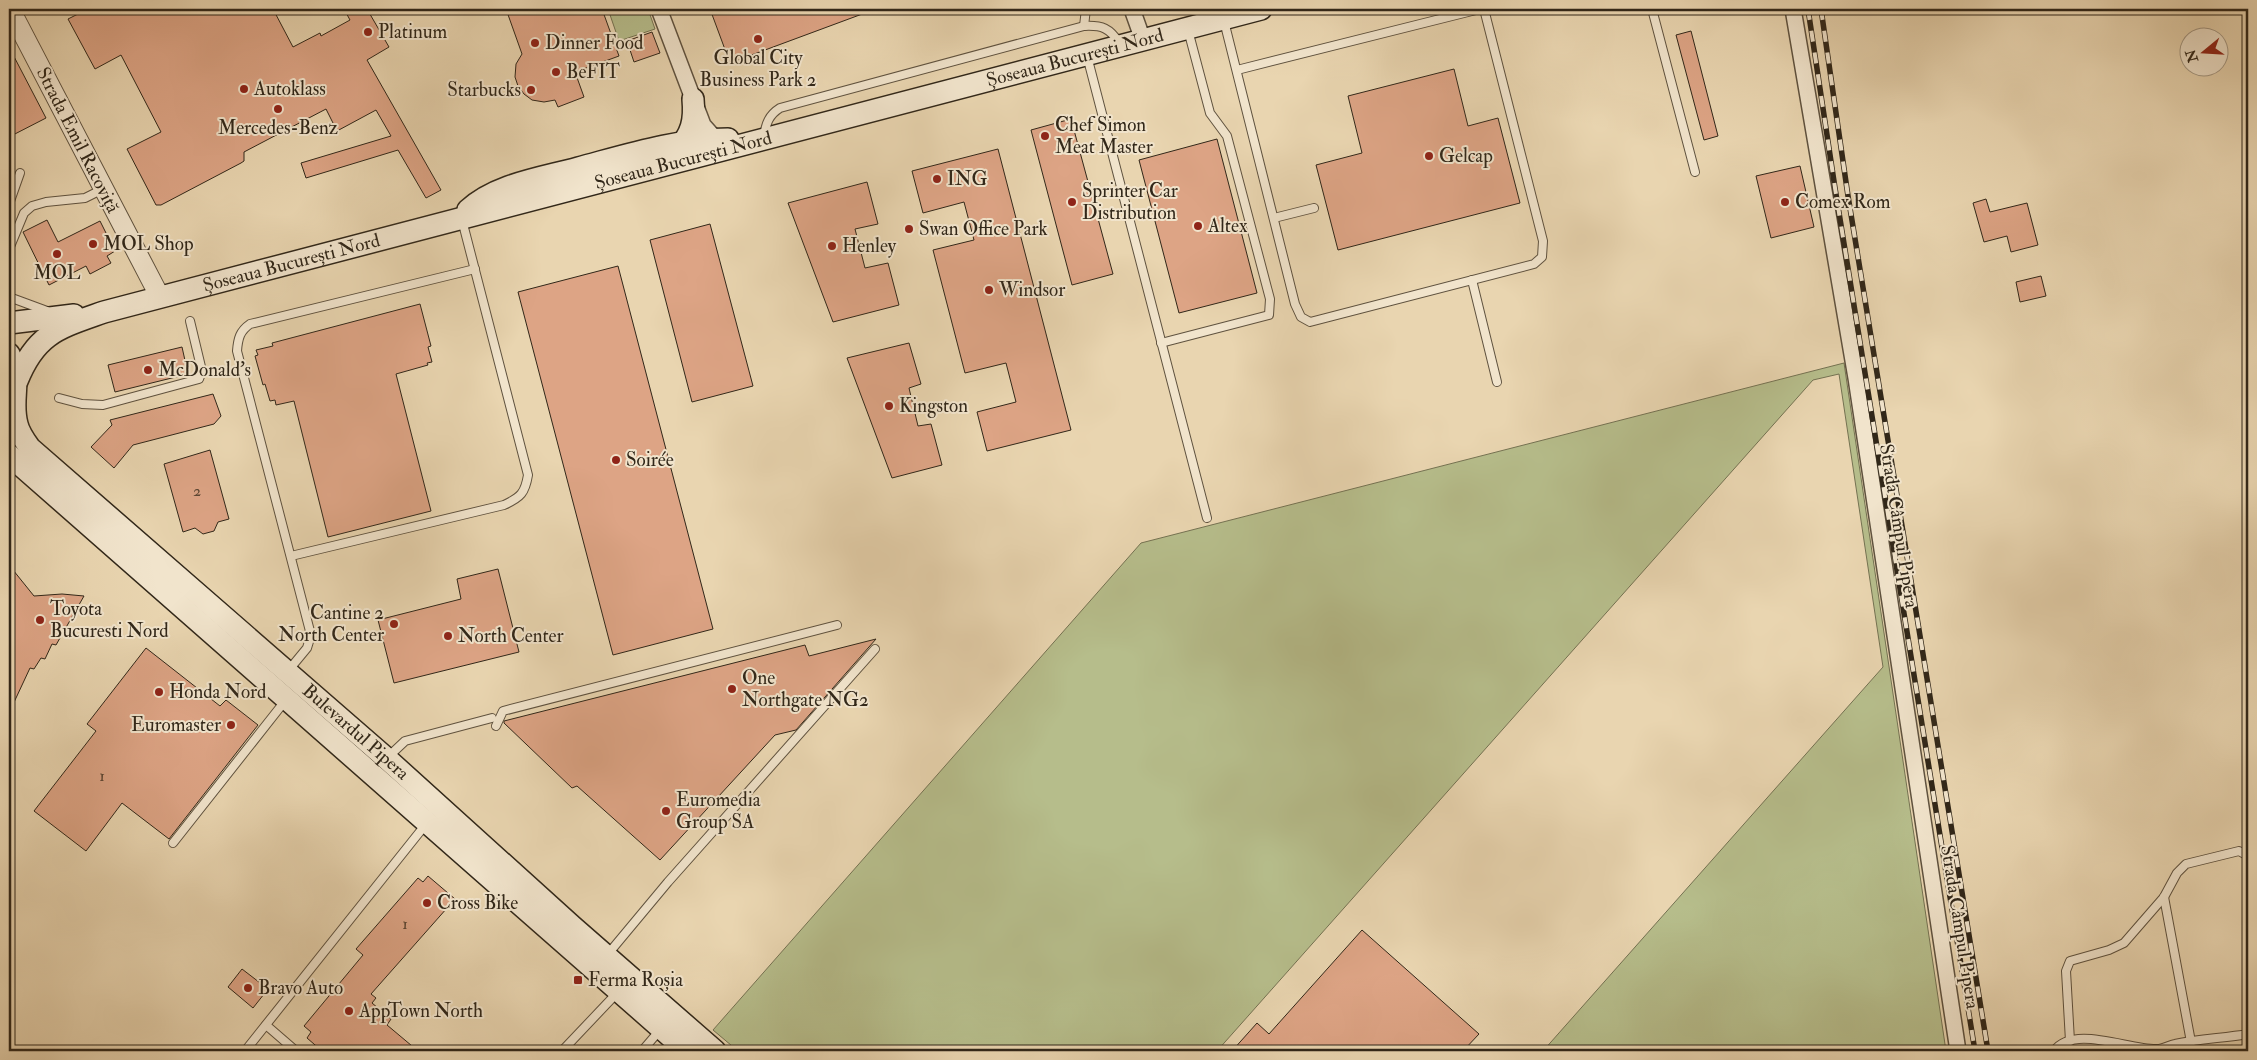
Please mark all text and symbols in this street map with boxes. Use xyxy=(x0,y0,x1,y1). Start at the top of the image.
place label: Platinum xyxy=(378,20,448,44)
street label: Șoseaua București Nord xyxy=(984,23,1167,92)
marker: Platinum xyxy=(362,26,374,38)
north arrow xyxy=(2180,28,2230,78)
place label: Dinner Food xyxy=(545,31,644,55)
marker: Global City Business Park 2 xyxy=(752,33,764,45)
marker: Dinner Food xyxy=(529,37,541,49)
place label: Global City Business Park 2 xyxy=(700,46,816,92)
text: N xyxy=(2182,47,2202,65)
place label: BeFIT xyxy=(566,60,620,84)
street label: Strada Emil Racoviță xyxy=(31,63,125,217)
marker: BeFIT xyxy=(550,66,562,78)
place label: Autoklass xyxy=(253,77,326,101)
place label: Starbucks xyxy=(447,78,521,102)
marker: Autoklass xyxy=(238,83,250,95)
marker: Starbucks xyxy=(525,84,537,96)
marker: Mercedes-Benz xyxy=(272,103,284,115)
place label: Chef Simon Meat Master xyxy=(1055,113,1153,159)
place label: Mercedes-Benz xyxy=(218,116,338,140)
street label: Șoseaua București Nord xyxy=(592,125,775,195)
marker: Chef Simon Meat Master xyxy=(1039,130,1051,142)
place label: Gelcap xyxy=(1439,144,1493,169)
marker: Gelcap xyxy=(1423,150,1435,162)
place label: ING xyxy=(947,167,987,191)
marker: ING xyxy=(931,173,943,185)
place label: Sprinter Car Distribution xyxy=(1082,179,1178,225)
place label: Comex Rom xyxy=(1795,190,1891,214)
marker: Sprinter Car Distribution xyxy=(1066,196,1078,208)
marker: Comex Rom xyxy=(1779,196,1791,208)
place label: Altex xyxy=(1207,214,1248,238)
place label: Swan Office Park xyxy=(919,217,1048,241)
marker: Altex xyxy=(1192,220,1204,232)
marker: Swan Office Park xyxy=(903,223,915,235)
street label: Șoseaua București Nord xyxy=(200,228,383,298)
place label: MOL Shop xyxy=(103,232,194,257)
place label: Henley xyxy=(842,234,897,258)
marker: MOL Shop xyxy=(87,238,99,250)
marker: Henley xyxy=(826,240,838,252)
marker: MOL xyxy=(51,248,63,260)
place label: MOL xyxy=(33,261,81,285)
place label: Windsor xyxy=(998,278,1065,302)
marker: Windsor xyxy=(983,284,995,296)
place label: McDonald's xyxy=(158,358,251,382)
marker: McDonald's xyxy=(142,364,154,376)
place label: Kingston xyxy=(899,394,968,418)
marker: Kingston xyxy=(883,400,895,412)
street label: Strada Câmpul Pipera xyxy=(1873,442,1924,610)
place label: Soirée xyxy=(626,448,674,472)
marker: Soirée xyxy=(610,454,622,466)
house number: 2 xyxy=(193,481,201,501)
place label: Toyota Bucuresti Nord xyxy=(50,597,169,643)
place label: Cantine 2 North Center xyxy=(278,601,384,647)
marker: Toyota Bucuresti Nord xyxy=(34,614,46,626)
marker: Cantine 2 North Center xyxy=(388,618,400,630)
place label: North Center xyxy=(458,624,564,648)
marker: North Center xyxy=(442,630,454,642)
place label: One Northgate NG2 xyxy=(742,666,869,712)
street label: Bulevardul Pipera xyxy=(297,679,415,785)
place label: Honda Nord xyxy=(169,680,267,704)
marker: One Northgate NG2 xyxy=(726,683,738,695)
marker: Honda Nord xyxy=(153,686,165,698)
place label: Euromaster xyxy=(131,713,221,737)
marker: Euromaster xyxy=(225,719,237,731)
house number: 1 xyxy=(99,766,105,786)
place label: Euromedia Group SA xyxy=(676,788,761,835)
marker: Euromedia Group SA xyxy=(660,805,672,817)
street label: Strada Câmpul Pipera xyxy=(1934,843,1985,1011)
place label: Cross Bike xyxy=(437,891,518,915)
marker: Cross Bike xyxy=(421,897,433,909)
house number: 1 xyxy=(402,914,408,934)
place label: Ferma Roșia xyxy=(588,968,683,992)
marker: Ferma Roșia xyxy=(572,974,584,986)
place label: Bravo Auto xyxy=(258,976,343,1000)
marker: Bravo Auto xyxy=(242,982,254,994)
place label: AppTown North xyxy=(358,999,483,1024)
marker: AppTown North xyxy=(343,1005,355,1017)

